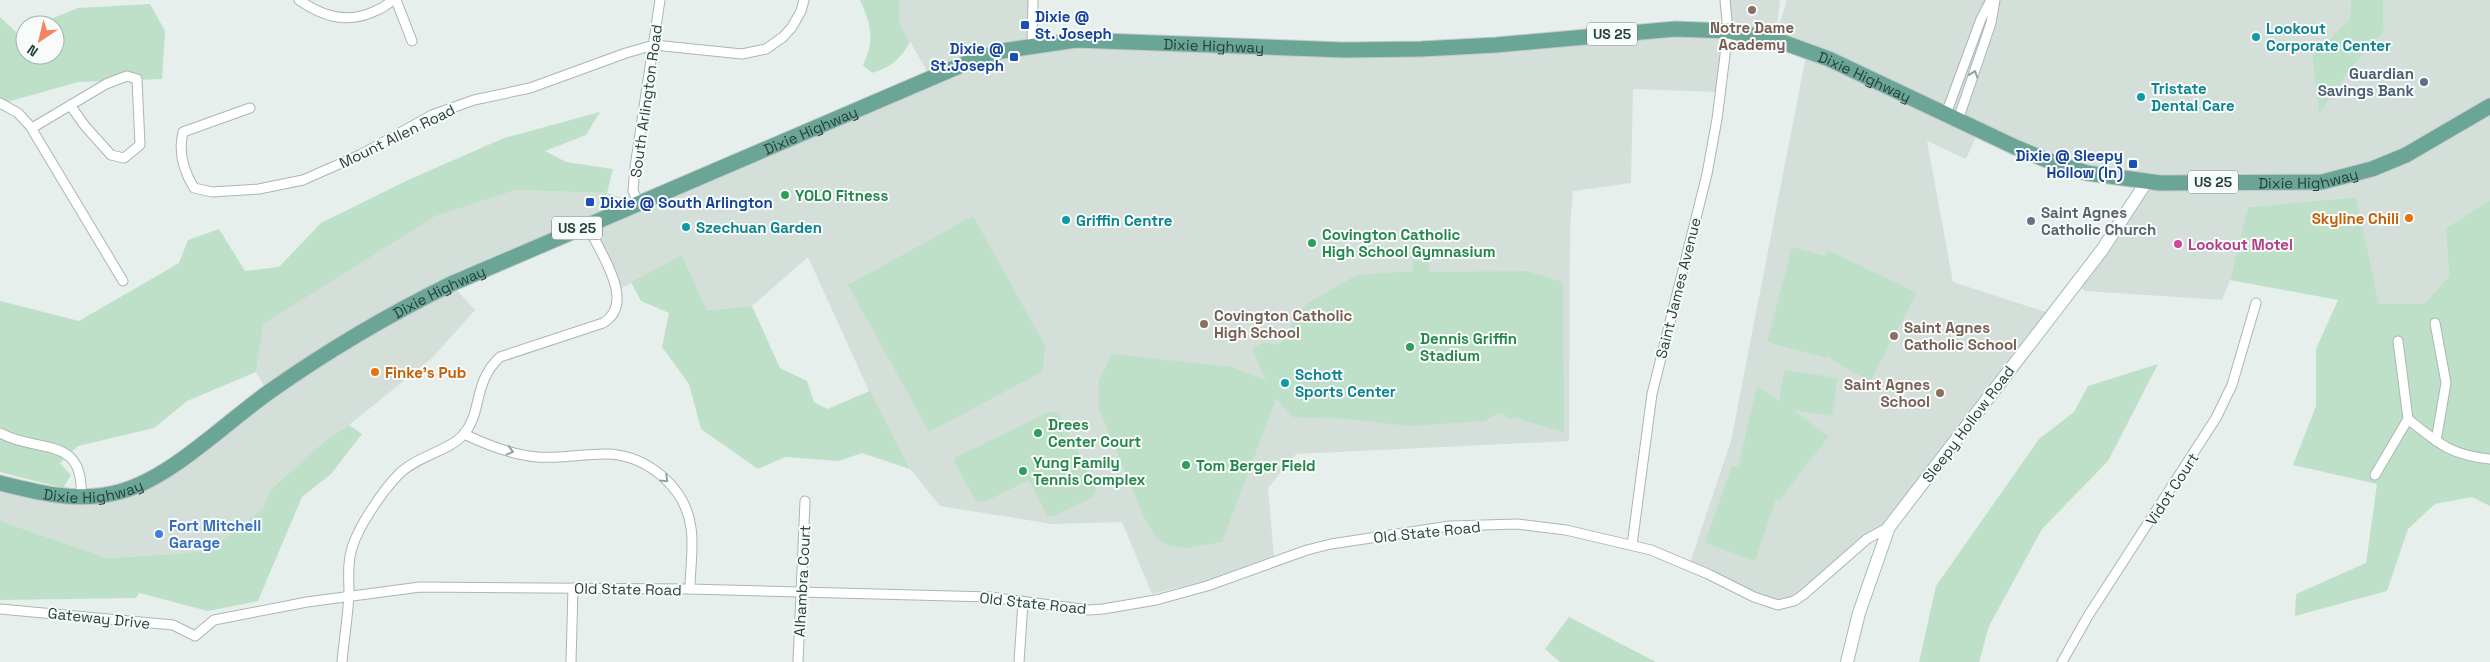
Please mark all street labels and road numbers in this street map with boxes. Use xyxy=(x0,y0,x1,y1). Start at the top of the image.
road number: US 25 xyxy=(1587,22,1637,46)
street label: South Arlington Road xyxy=(626,23,666,179)
street label: Dixie Highway xyxy=(1163,34,1264,57)
street label: Dixie Highway xyxy=(1816,46,1914,106)
street label: Mount Allen Road xyxy=(336,100,458,172)
street label: Dixie Highway xyxy=(760,101,860,158)
street label: Dixie Highway xyxy=(2258,164,2360,192)
road number: US 25 xyxy=(2188,170,2238,193)
street label: Saint James Avenue xyxy=(1651,215,1705,361)
road number: US 25 xyxy=(552,217,602,240)
street label: Dixie Highway xyxy=(389,261,488,322)
street label: Sleepy Hollow Road xyxy=(1918,362,2018,486)
street label: Vidot Court xyxy=(2141,449,2203,529)
street label: Dixie Highway xyxy=(42,475,146,506)
street label: Old State Road xyxy=(1372,517,1482,547)
street label: Alhambra Court xyxy=(790,524,814,637)
street label: Old State Road xyxy=(574,579,682,599)
street label: Old State Road xyxy=(978,588,1088,618)
street label: Gateway Drive xyxy=(47,603,151,633)

